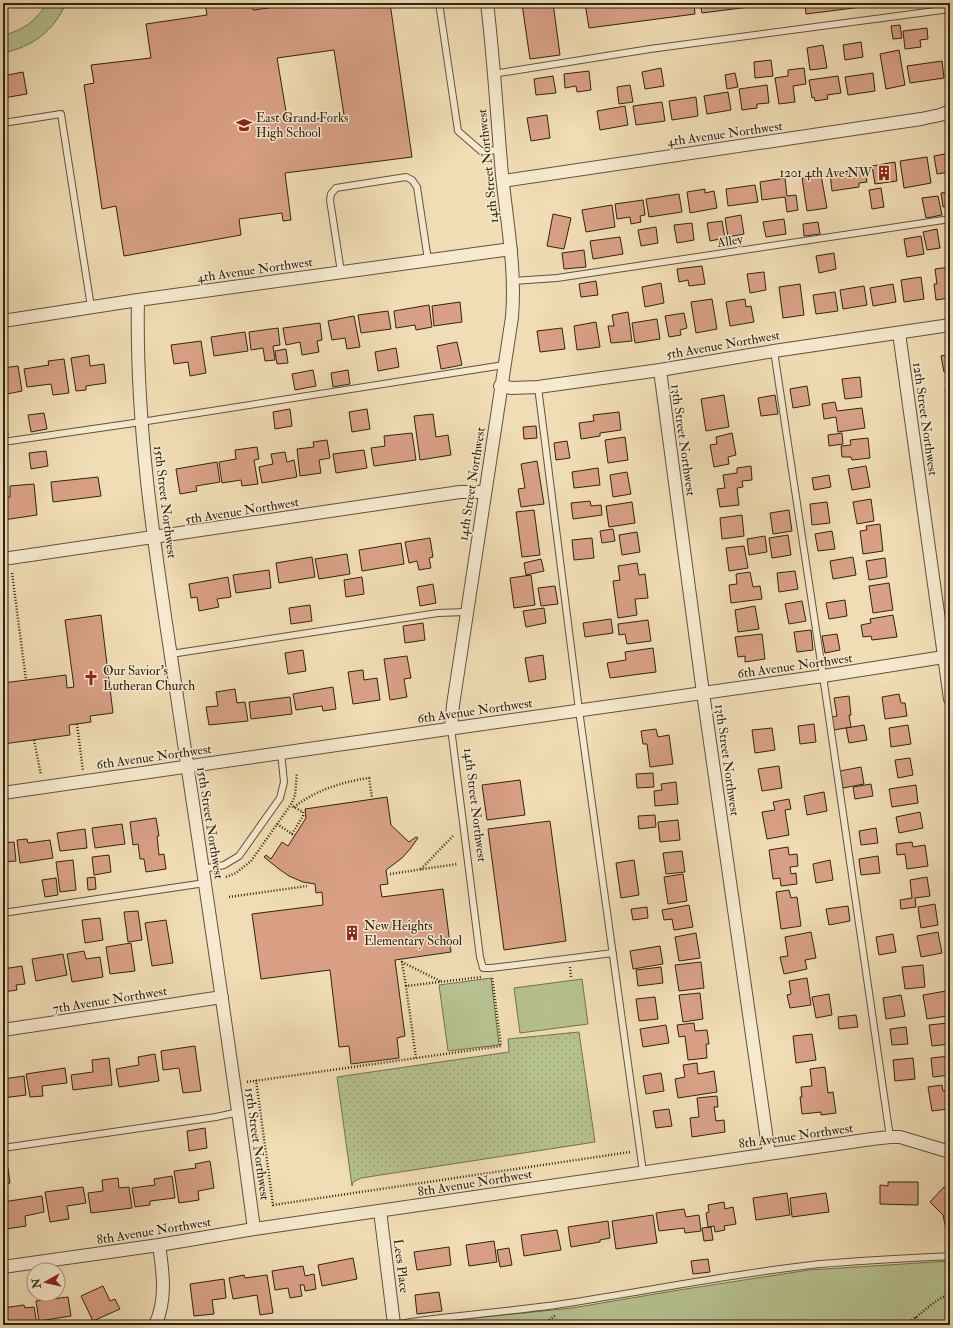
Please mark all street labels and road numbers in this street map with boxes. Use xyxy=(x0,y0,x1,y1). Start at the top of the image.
street label: 14th Street Northwest xyxy=(474,108,502,224)
street label: 4th Avenue Northwest xyxy=(666,118,784,150)
street label: Alley xyxy=(715,231,745,252)
street label: 4th Avenue Northwest xyxy=(196,254,314,286)
street label: 5th Avenue Northwest xyxy=(665,327,781,363)
street label: 12th Street Northwest xyxy=(909,361,941,477)
street label: 13th Street Northwest xyxy=(667,383,699,497)
street label: 14th Street Northwest xyxy=(455,426,489,542)
street label: 15th Street Northwest xyxy=(150,445,180,559)
street label: 5th Avenue Northwest xyxy=(184,494,300,528)
street label: 6th Avenue Northwest xyxy=(736,650,854,682)
street label: 6th Avenue Northwest xyxy=(416,695,534,727)
street label: 13th Street Northwest xyxy=(711,703,743,817)
street label: 6th Avenue Northwest xyxy=(95,741,213,773)
street label: 14th Street Northwest xyxy=(460,747,490,863)
street label: 15th Street Northwest xyxy=(193,766,227,880)
street label: 7th Avenue Northwest xyxy=(52,983,168,1017)
street label: 15th Street Northwest xyxy=(241,1087,273,1201)
street label: 8th Avenue Northwest xyxy=(738,1120,854,1152)
street label: 8th Avenue Northwest xyxy=(417,1166,533,1200)
street label: 8th Avenue Northwest xyxy=(96,1214,212,1248)
street label: Lees Place xyxy=(390,1238,412,1295)

